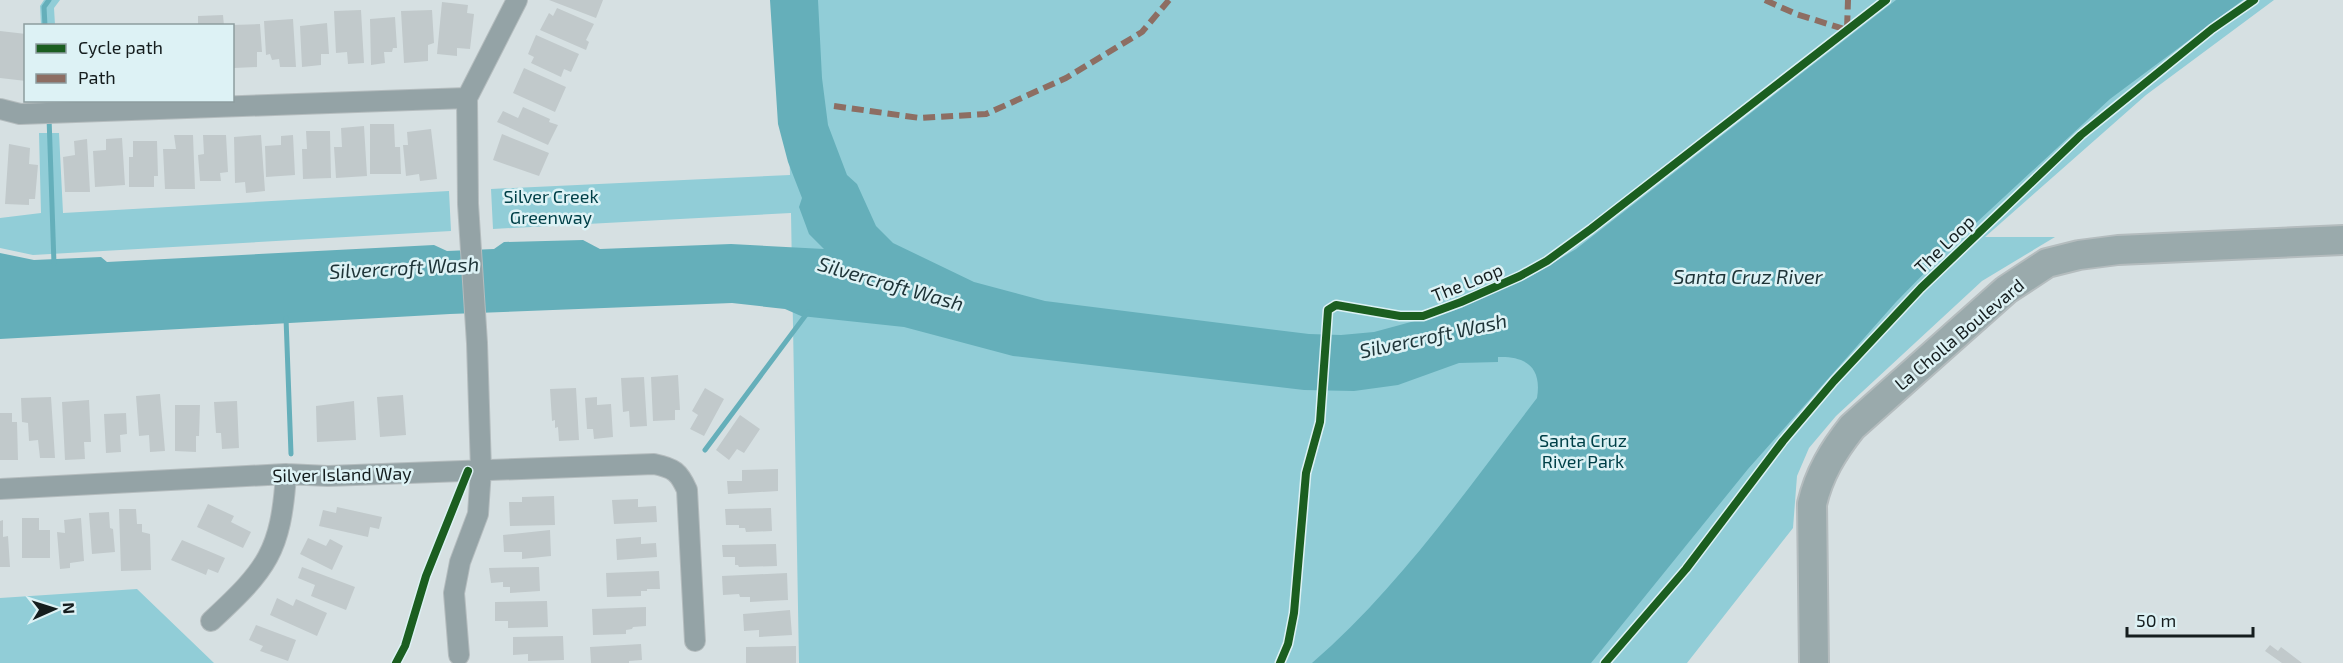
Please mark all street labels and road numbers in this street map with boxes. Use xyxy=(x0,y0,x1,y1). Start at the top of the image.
street label: The Loop xyxy=(1909,210,1979,278)
street label: The Loop xyxy=(1428,258,1506,306)
street label: La Cholla Boulevard xyxy=(1890,274,2028,394)
street label: Silver Island Way xyxy=(272,462,412,486)

